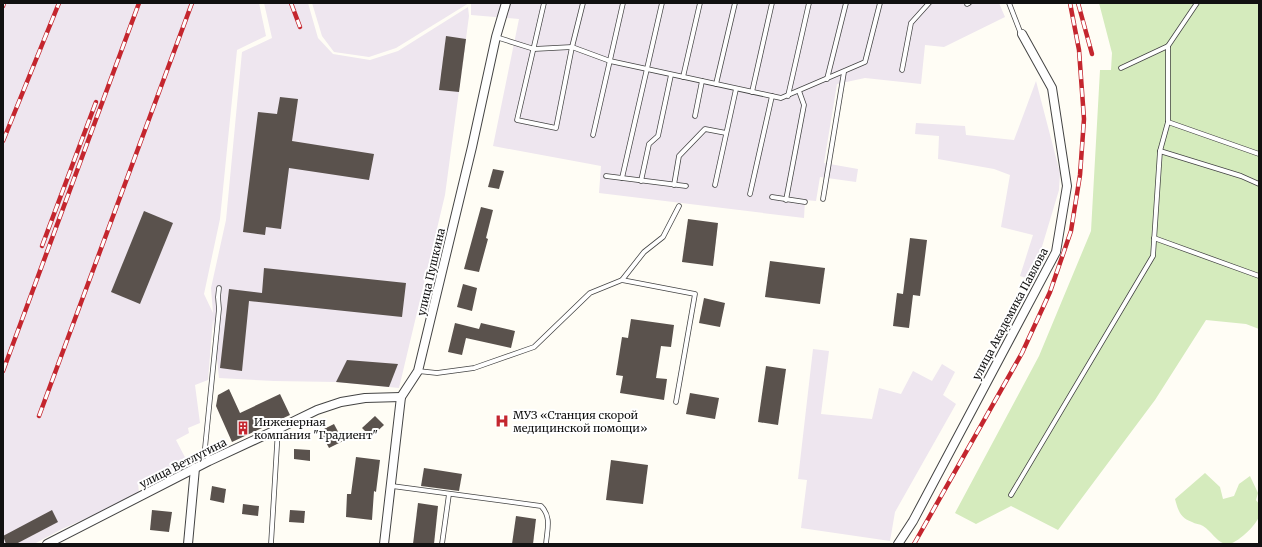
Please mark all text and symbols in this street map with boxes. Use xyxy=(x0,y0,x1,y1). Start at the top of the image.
street label: улица Пушкина xyxy=(414,227,448,317)
street label: улица Академика Павлова xyxy=(969,245,1051,383)
place label: МУЗ «Станция скорой медицинской помощи» xyxy=(513,408,647,435)
hospital icon: МУЗ «Станция скорой медицинской помощи» xyxy=(494,413,510,429)
place label: Инженерная компания "Градиент" xyxy=(254,415,378,442)
building icon: Инженерная компания "Градиент" xyxy=(235,420,251,436)
street label: улица Ветлугина xyxy=(137,435,229,491)

